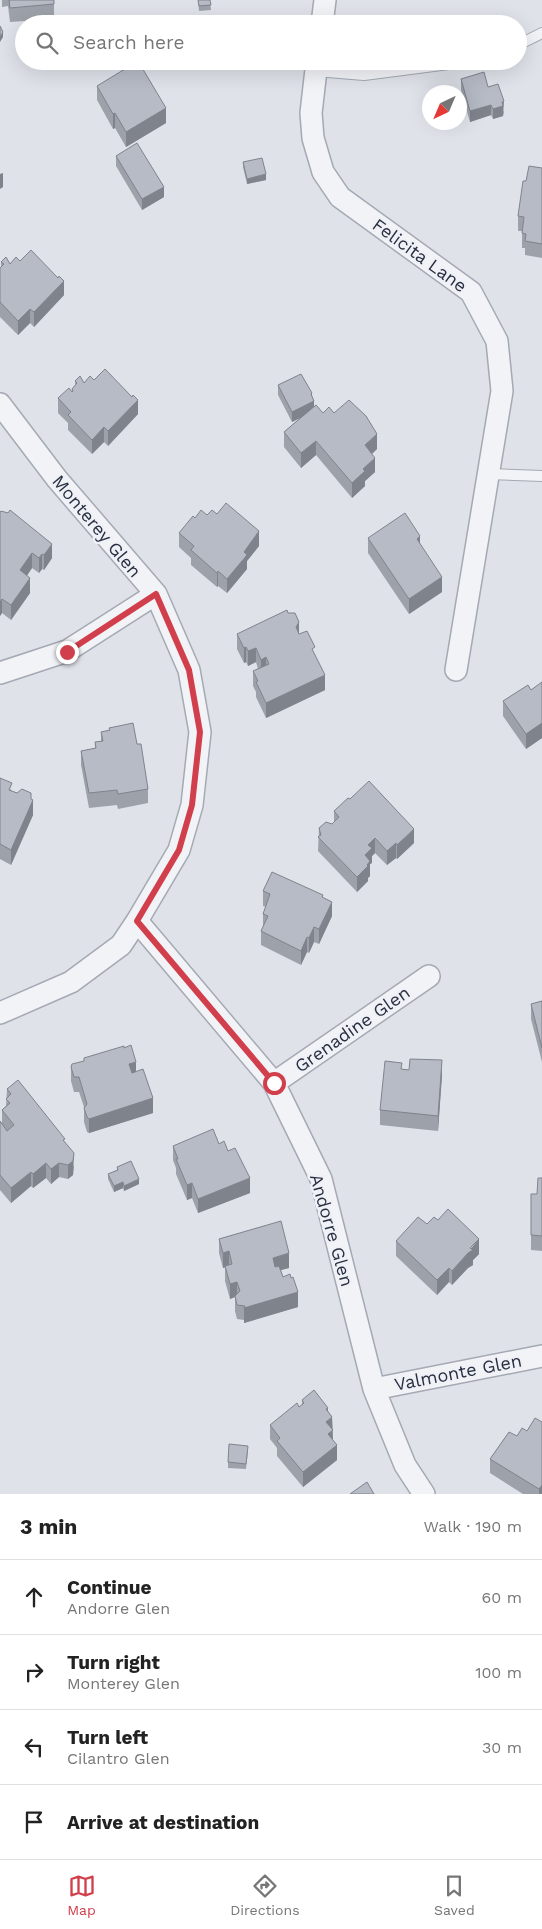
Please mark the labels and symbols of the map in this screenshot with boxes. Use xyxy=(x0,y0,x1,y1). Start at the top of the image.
north arrow xyxy=(422,85,467,130)
street label: Felicita Lane xyxy=(369,214,471,296)
street label: Monterey Glen xyxy=(48,471,146,581)
route end xyxy=(56,641,79,664)
street label: Grenadine Glen xyxy=(290,982,414,1076)
route start xyxy=(263,1072,286,1095)
street label: Andorre Glen xyxy=(306,1171,358,1289)
street label: Valmonte Glen xyxy=(392,1349,524,1395)

